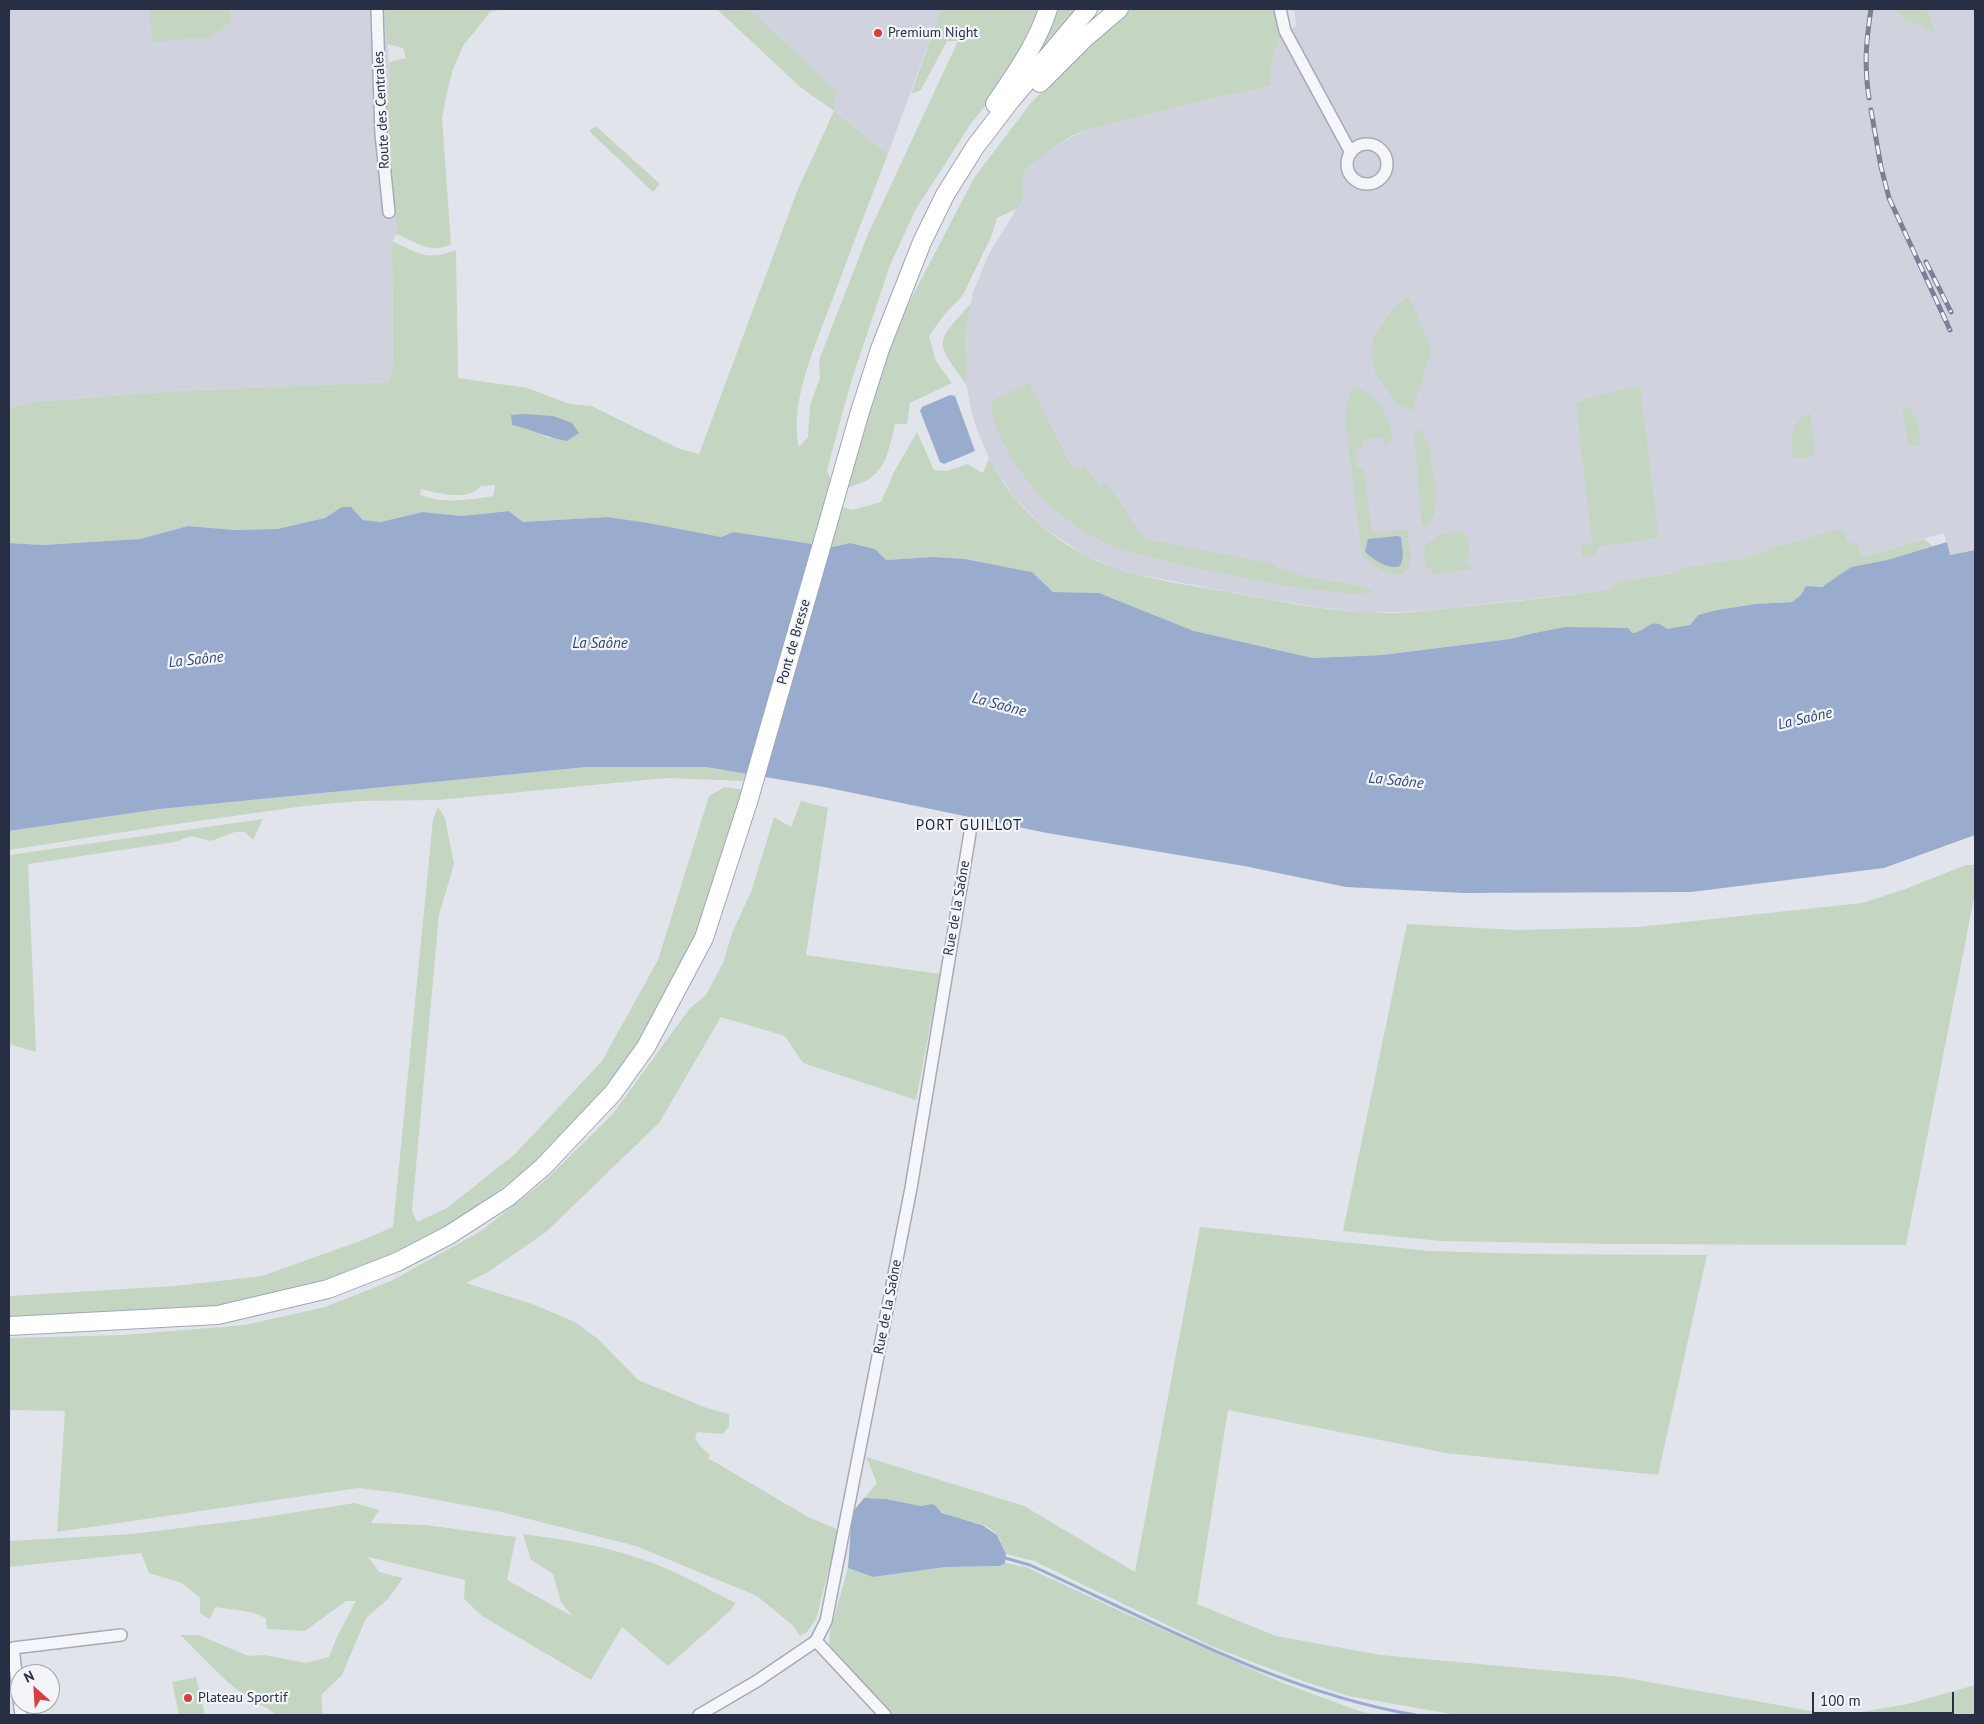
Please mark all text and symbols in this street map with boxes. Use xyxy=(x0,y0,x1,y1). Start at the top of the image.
place label: Premium Night xyxy=(888,25,978,41)
marker: Premium Night xyxy=(872,27,884,39)
street label: Route des Centrales xyxy=(371,51,393,169)
street label: Pont de Bresse xyxy=(774,597,814,687)
water label: La Saône xyxy=(572,635,628,653)
water label: La Saône xyxy=(168,648,224,672)
water label: La Saône xyxy=(970,689,1028,721)
water label: La Saône xyxy=(1776,704,1834,734)
water label: La Saône xyxy=(1368,769,1424,793)
district label: PORT GUILLOT xyxy=(914,817,1024,835)
street label: Rue de la Saône xyxy=(940,859,974,957)
street label: Rue de la Saône xyxy=(871,1258,905,1356)
north arrow xyxy=(10,1664,60,1714)
text: N xyxy=(21,1666,37,1687)
scale bar xyxy=(1814,1682,1956,1714)
place label: Plateau Sportif xyxy=(198,1690,287,1706)
text: 100 m xyxy=(1820,1691,1861,1710)
marker: Plateau Sportif xyxy=(182,1692,194,1704)

